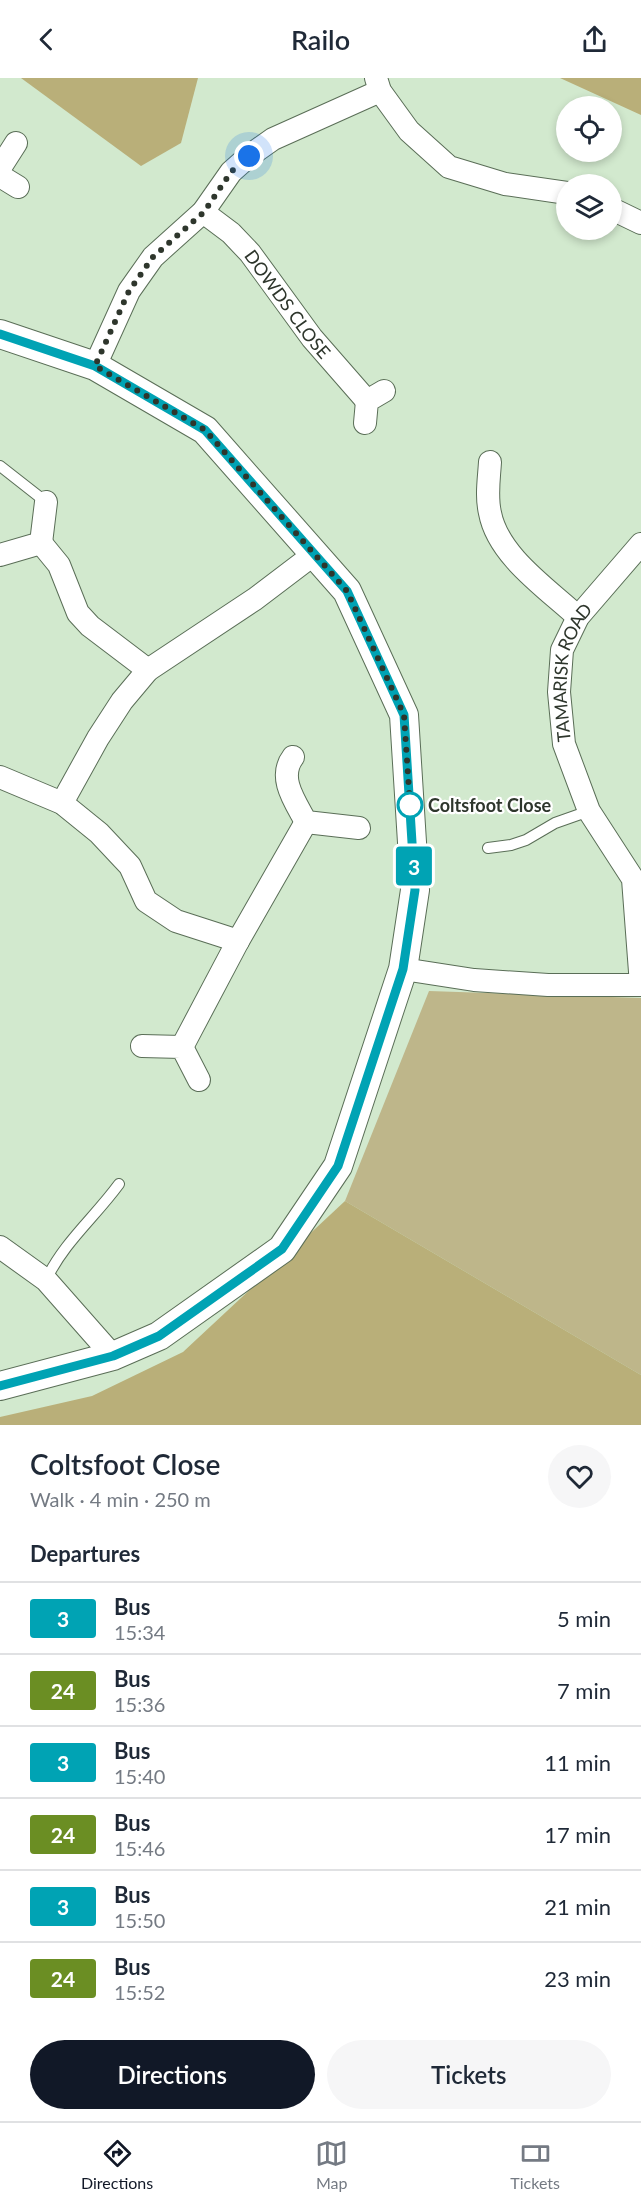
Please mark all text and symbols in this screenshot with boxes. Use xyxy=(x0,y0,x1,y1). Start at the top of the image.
icon: back xyxy=(30,23,63,56)
text: Railo xyxy=(291,23,350,56)
icon: share xyxy=(578,23,611,56)
map controls xyxy=(556,96,622,240)
button: locate xyxy=(556,96,622,162)
your location xyxy=(234,141,264,171)
button: layers xyxy=(556,174,622,240)
street label: DOWDS CLOSE xyxy=(240,245,336,363)
street label: TAMARISK ROAD xyxy=(548,598,596,743)
marker: Coltsfoot Close xyxy=(397,792,423,818)
place label: Coltsfoot Close xyxy=(428,794,552,816)
line badge: 3 xyxy=(394,846,434,886)
text: 3 xyxy=(408,854,420,879)
button: heart xyxy=(548,1445,611,1508)
text: Coltsfoot Close xyxy=(30,1447,220,1481)
text: Walk · 4 min · 250 m xyxy=(30,1487,211,1511)
text: Departures xyxy=(30,1540,140,1567)
text: Bus xyxy=(114,1593,150,1620)
text: 5 min xyxy=(557,1605,611,1632)
text: 3 xyxy=(57,1606,69,1631)
text: 15:34 xyxy=(114,1620,165,1644)
text: Bus xyxy=(114,1665,150,1692)
text: 7 min xyxy=(557,1677,611,1704)
text: 24 xyxy=(51,1678,75,1703)
text: 15:36 xyxy=(114,1692,165,1716)
text: Bus xyxy=(114,1737,150,1764)
text: 11 min xyxy=(544,1749,611,1776)
text: 3 xyxy=(57,1750,69,1775)
text: 15:40 xyxy=(114,1764,165,1788)
text: Bus xyxy=(114,1809,150,1836)
text: 17 min xyxy=(544,1821,611,1848)
text: 24 xyxy=(51,1822,75,1847)
text: 15:46 xyxy=(114,1836,165,1860)
text: Bus xyxy=(114,1881,150,1908)
text: 21 min xyxy=(544,1893,611,1920)
text: 3 xyxy=(57,1894,69,1919)
text: 15:50 xyxy=(114,1908,165,1932)
text: Bus xyxy=(114,1953,150,1980)
text: 23 min xyxy=(544,1965,611,1992)
text: 24 xyxy=(51,1966,75,1991)
text: 15:52 xyxy=(114,1980,165,2004)
button: Directions xyxy=(30,2040,315,2109)
button: Tickets xyxy=(327,2040,611,2109)
tab: Directions xyxy=(81,2137,153,2192)
tab: Map xyxy=(315,2137,348,2192)
tab: Tickets xyxy=(510,2137,560,2192)

